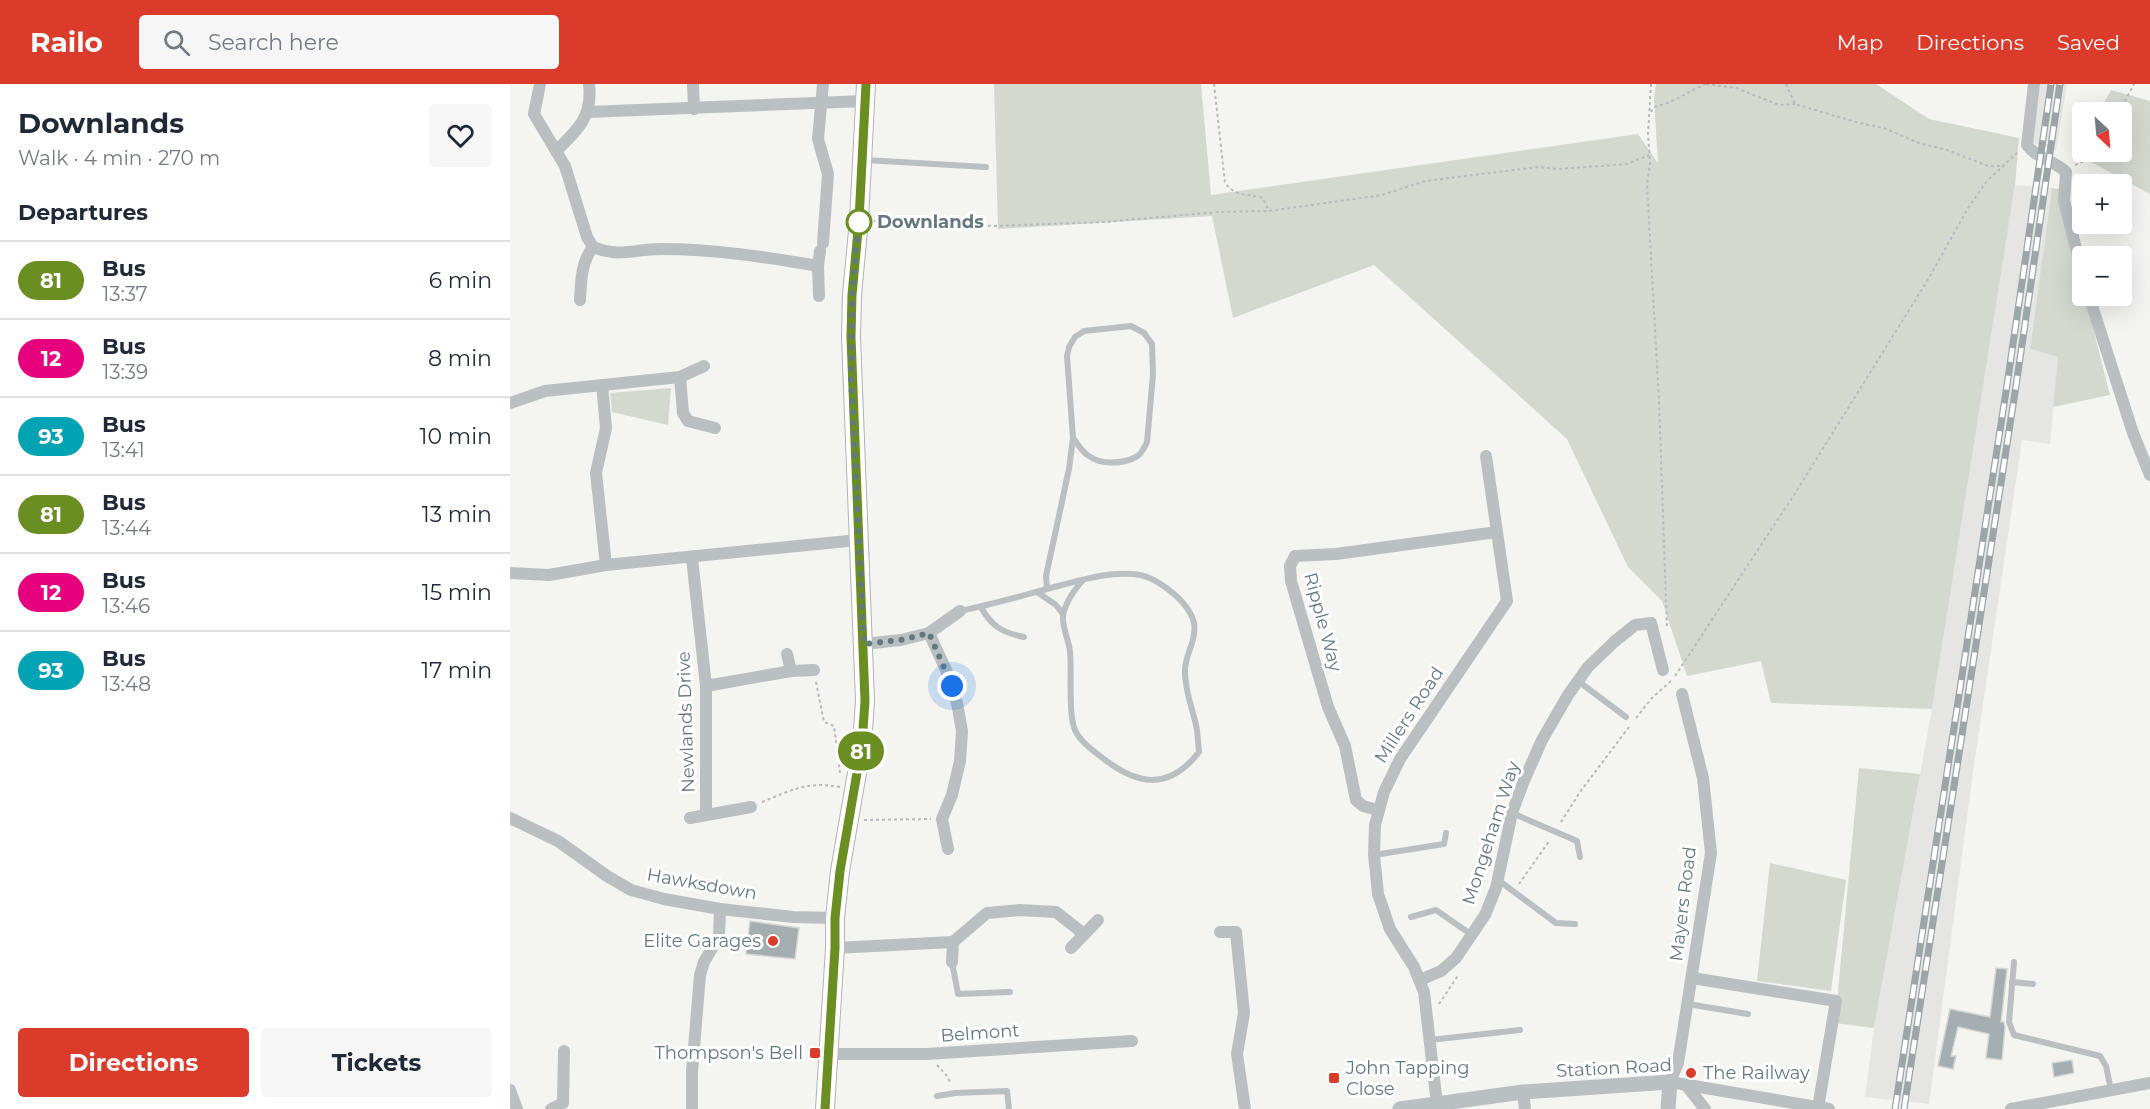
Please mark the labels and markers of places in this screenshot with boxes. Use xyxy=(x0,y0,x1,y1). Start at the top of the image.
marker: Downlands xyxy=(846,209,872,235)
place label: Downlands xyxy=(877,211,984,233)
place label: Elite Garages xyxy=(643,930,761,952)
marker: Elite Garages xyxy=(766,934,780,948)
place label: Thompson's Bell xyxy=(654,1042,803,1064)
marker: Thompson's Bell xyxy=(808,1046,822,1060)
place label: John Tapping Close xyxy=(1345,1057,1470,1100)
place label: The Railway xyxy=(1703,1062,1810,1084)
marker: The Railway xyxy=(1684,1066,1698,1080)
marker: John Tapping Close xyxy=(1327,1071,1341,1085)

